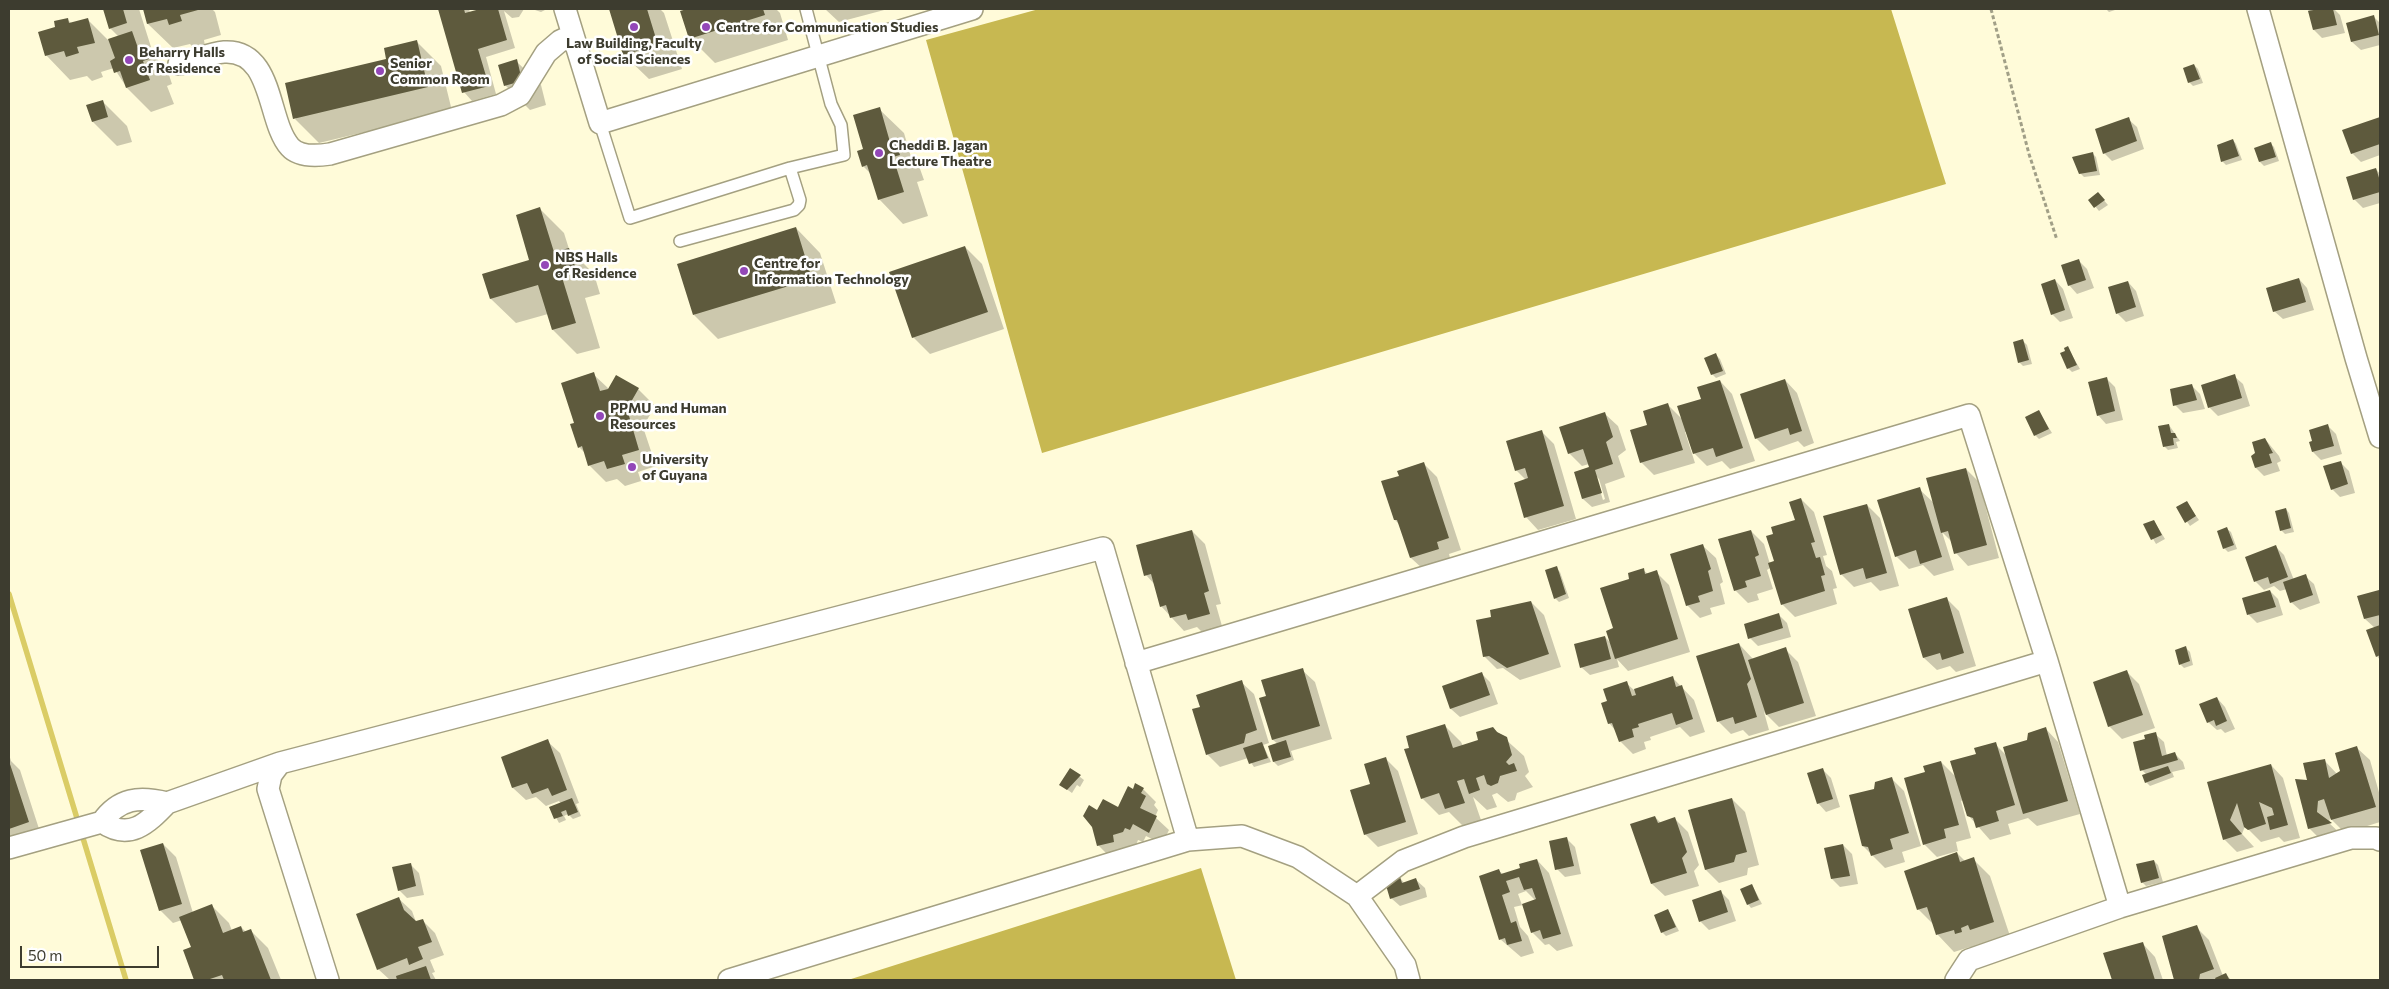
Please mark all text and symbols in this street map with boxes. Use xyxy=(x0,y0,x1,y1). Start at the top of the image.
place label: Centre for Communication Studies xyxy=(716,19,938,35)
marker: Law Building, Faculty of Social Sciences xyxy=(628,21,640,33)
marker: Centre for Communication Studies xyxy=(700,21,712,33)
place label: Law Building, Faculty of Social Sciences xyxy=(566,35,702,68)
place label: Beharry Halls of Residence xyxy=(139,44,225,76)
marker: Beharry Halls of Residence xyxy=(123,54,135,66)
place label: Senior Common Room xyxy=(390,55,490,88)
marker: Senior Common Room xyxy=(374,65,386,77)
place label: Cheddi B. Jagan Lecture Theatre xyxy=(889,137,992,170)
marker: Cheddi B. Jagan Lecture Theatre xyxy=(873,147,885,159)
place label: NBS Halls of Residence xyxy=(555,249,637,282)
place label: Centre for Information Technology xyxy=(754,255,909,288)
marker: NBS Halls of Residence xyxy=(539,259,551,271)
marker: Centre for Information Technology xyxy=(738,265,750,277)
place label: PPMU and Human Resources xyxy=(610,400,727,432)
marker: PPMU and Human Resources xyxy=(594,410,606,422)
place label: University of Guyana xyxy=(642,451,708,484)
marker: University of Guyana xyxy=(626,461,638,473)
scale bar xyxy=(22,936,161,968)
text: 50 m xyxy=(28,946,62,964)

